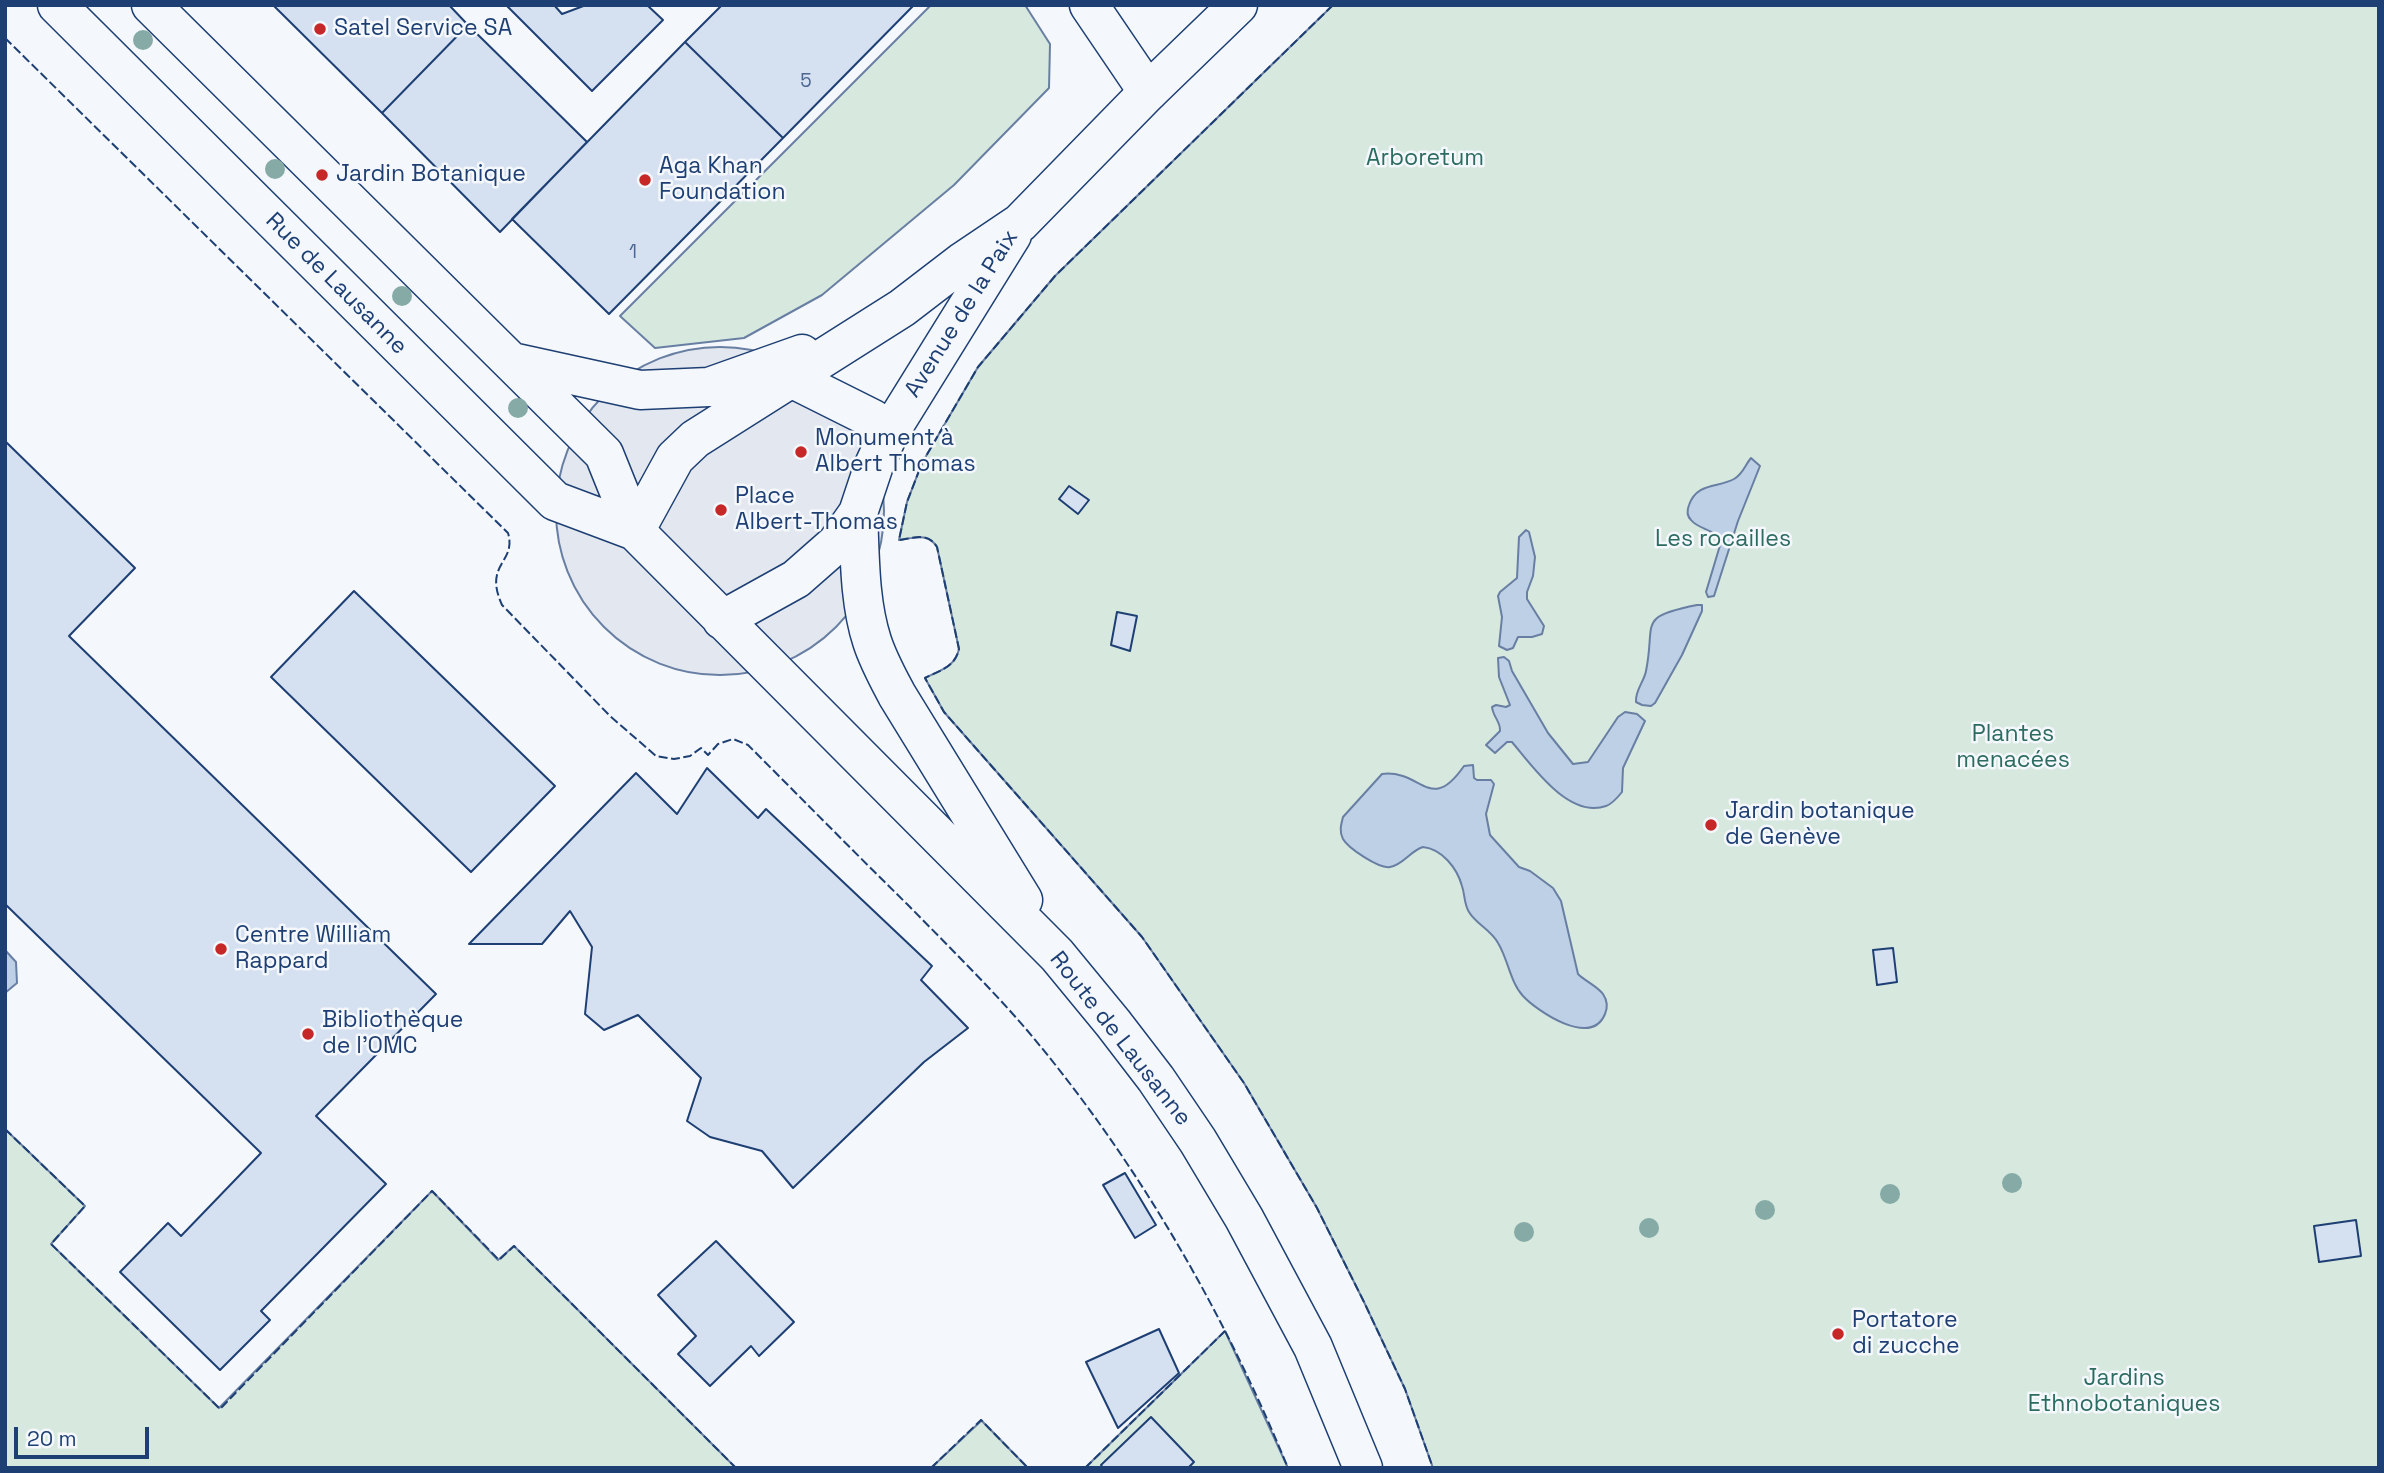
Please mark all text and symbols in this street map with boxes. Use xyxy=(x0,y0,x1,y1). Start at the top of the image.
place label: Satel Service SA xyxy=(334,15,512,43)
marker: Satel Service SA xyxy=(312,21,328,37)
house number: 5 xyxy=(800,71,812,93)
park label: Arboretum xyxy=(1366,145,1484,173)
place label: Aga Khan Foundation xyxy=(659,153,786,207)
place label: Jardin Botanique xyxy=(336,161,526,189)
marker: Jardin Botanique xyxy=(314,167,330,183)
marker: Aga Khan Foundation xyxy=(637,172,653,188)
street label: Rue de Lausanne xyxy=(259,207,413,361)
street label: Avenue de la Paix xyxy=(899,225,1025,403)
house number: 1 xyxy=(629,242,637,264)
place label: Monument à Albert Thomas xyxy=(815,425,976,479)
marker: Monument à Albert Thomas xyxy=(793,444,809,460)
place label: Place Albert-Thomas xyxy=(735,483,898,537)
marker: Place Albert-Thomas xyxy=(713,502,729,518)
park label: Les rocailles xyxy=(1655,526,1791,554)
park label: Plantes menacées xyxy=(1956,721,2070,775)
place label: Jardin botanique de Genève xyxy=(1725,798,1915,852)
marker: Jardin botanique de Genève xyxy=(1703,817,1719,833)
place label: Centre William Rappard xyxy=(235,922,391,976)
marker: Centre William Rappard xyxy=(213,941,229,957)
street label: Route de Lausanne xyxy=(1043,946,1197,1132)
place label: Bibliothèque de l'OMC xyxy=(322,1007,463,1061)
marker: Bibliothèque de l'OMC xyxy=(300,1026,316,1042)
place label: Portatore di zucche xyxy=(1852,1307,1960,1361)
marker: Portatore di zucche xyxy=(1830,1326,1846,1342)
park label: Jardins Ethnobotaniques xyxy=(2028,1365,2220,1419)
scale bar xyxy=(18,1414,152,1458)
text: 20 m xyxy=(27,1425,77,1452)

